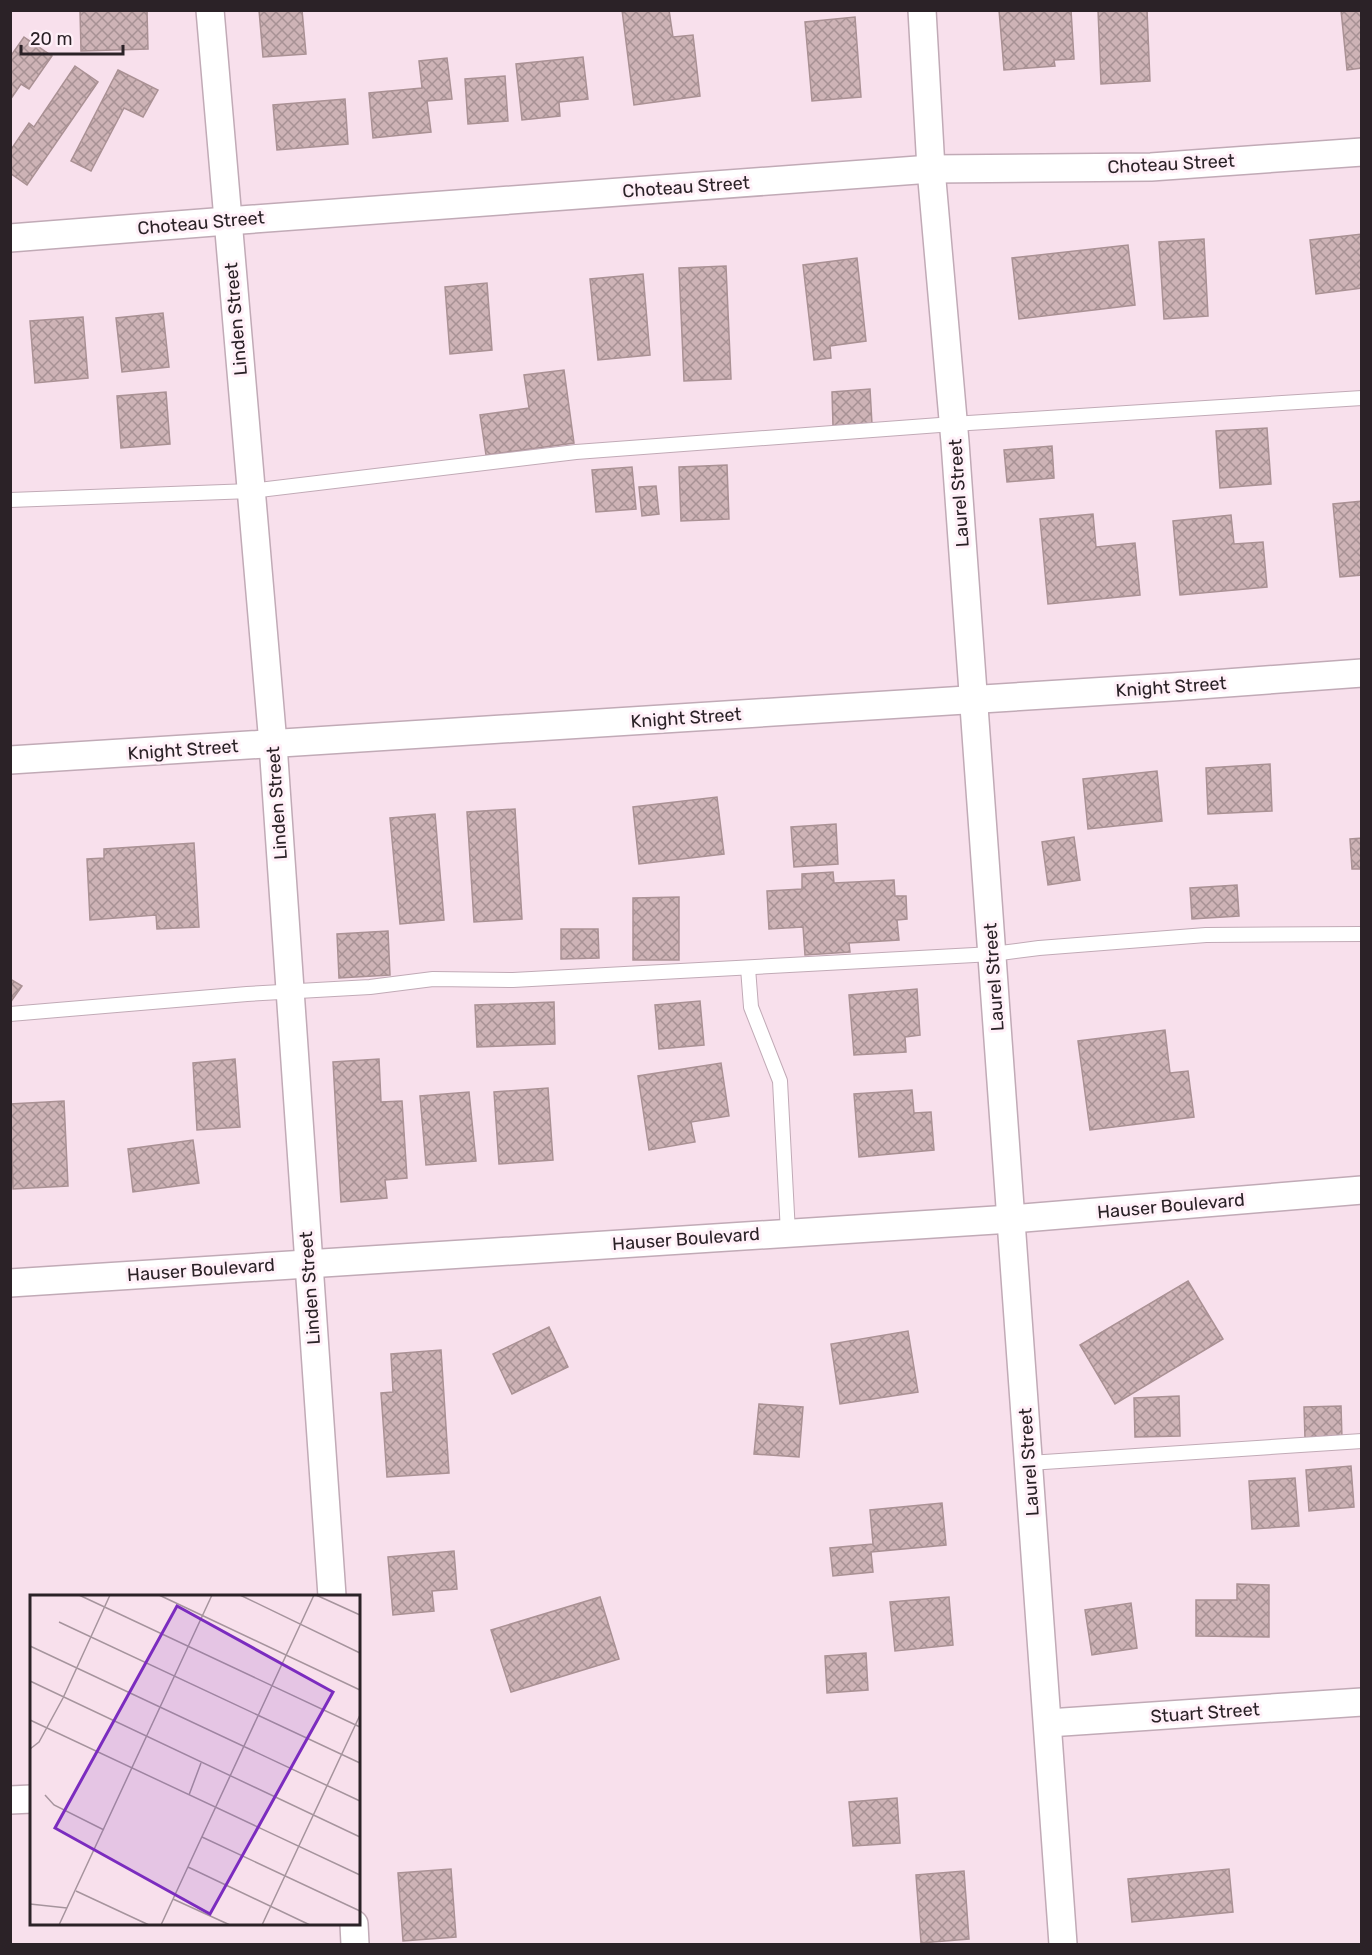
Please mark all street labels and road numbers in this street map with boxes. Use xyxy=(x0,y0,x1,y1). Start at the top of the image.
street label: Choteau Street xyxy=(1107,150,1235,178)
street label: Choteau Street xyxy=(622,172,750,202)
street label: Choteau Street xyxy=(137,206,265,240)
street label: Linden Street xyxy=(220,261,252,377)
street label: Laurel Street xyxy=(944,438,974,548)
street label: Knight Street xyxy=(1115,672,1227,702)
street label: Knight Street xyxy=(630,703,742,733)
street label: Knight Street xyxy=(127,735,239,765)
street label: Linden Street xyxy=(262,746,292,860)
street label: Laurel Street xyxy=(979,922,1009,1032)
street label: Hauser Boulevard xyxy=(1096,1189,1246,1223)
street label: Hauser Boulevard xyxy=(611,1223,761,1255)
street label: Linden Street xyxy=(295,1231,325,1345)
street label: Hauser Boulevard xyxy=(126,1254,276,1286)
street label: Laurel Street xyxy=(1014,1407,1044,1517)
street label: Stuart Street xyxy=(1150,1698,1260,1728)

